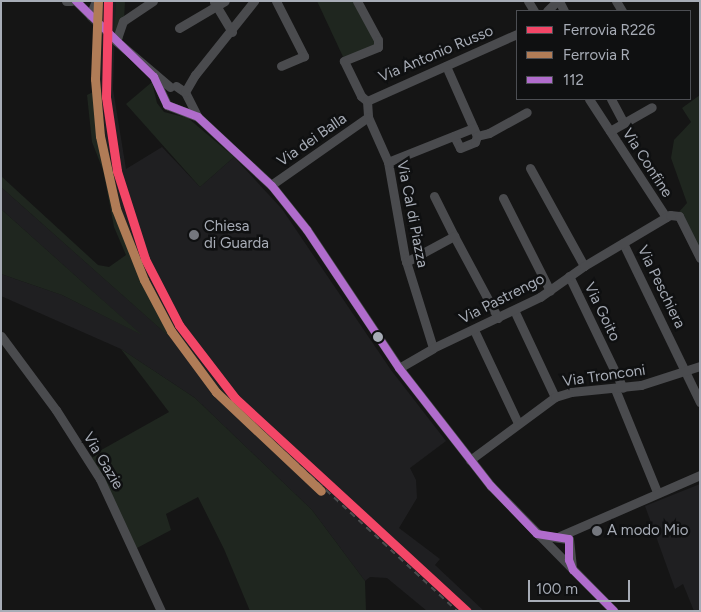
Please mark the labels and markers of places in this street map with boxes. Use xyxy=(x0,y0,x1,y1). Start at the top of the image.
place label: Chiesa di Guarda xyxy=(204,217,269,252)
marker: Chiesa di Guarda xyxy=(188,229,200,241)
unlabelled marker xyxy=(373,332,383,342)
place label: A modo Mio xyxy=(607,522,688,540)
marker: A modo Mio xyxy=(591,525,603,537)

